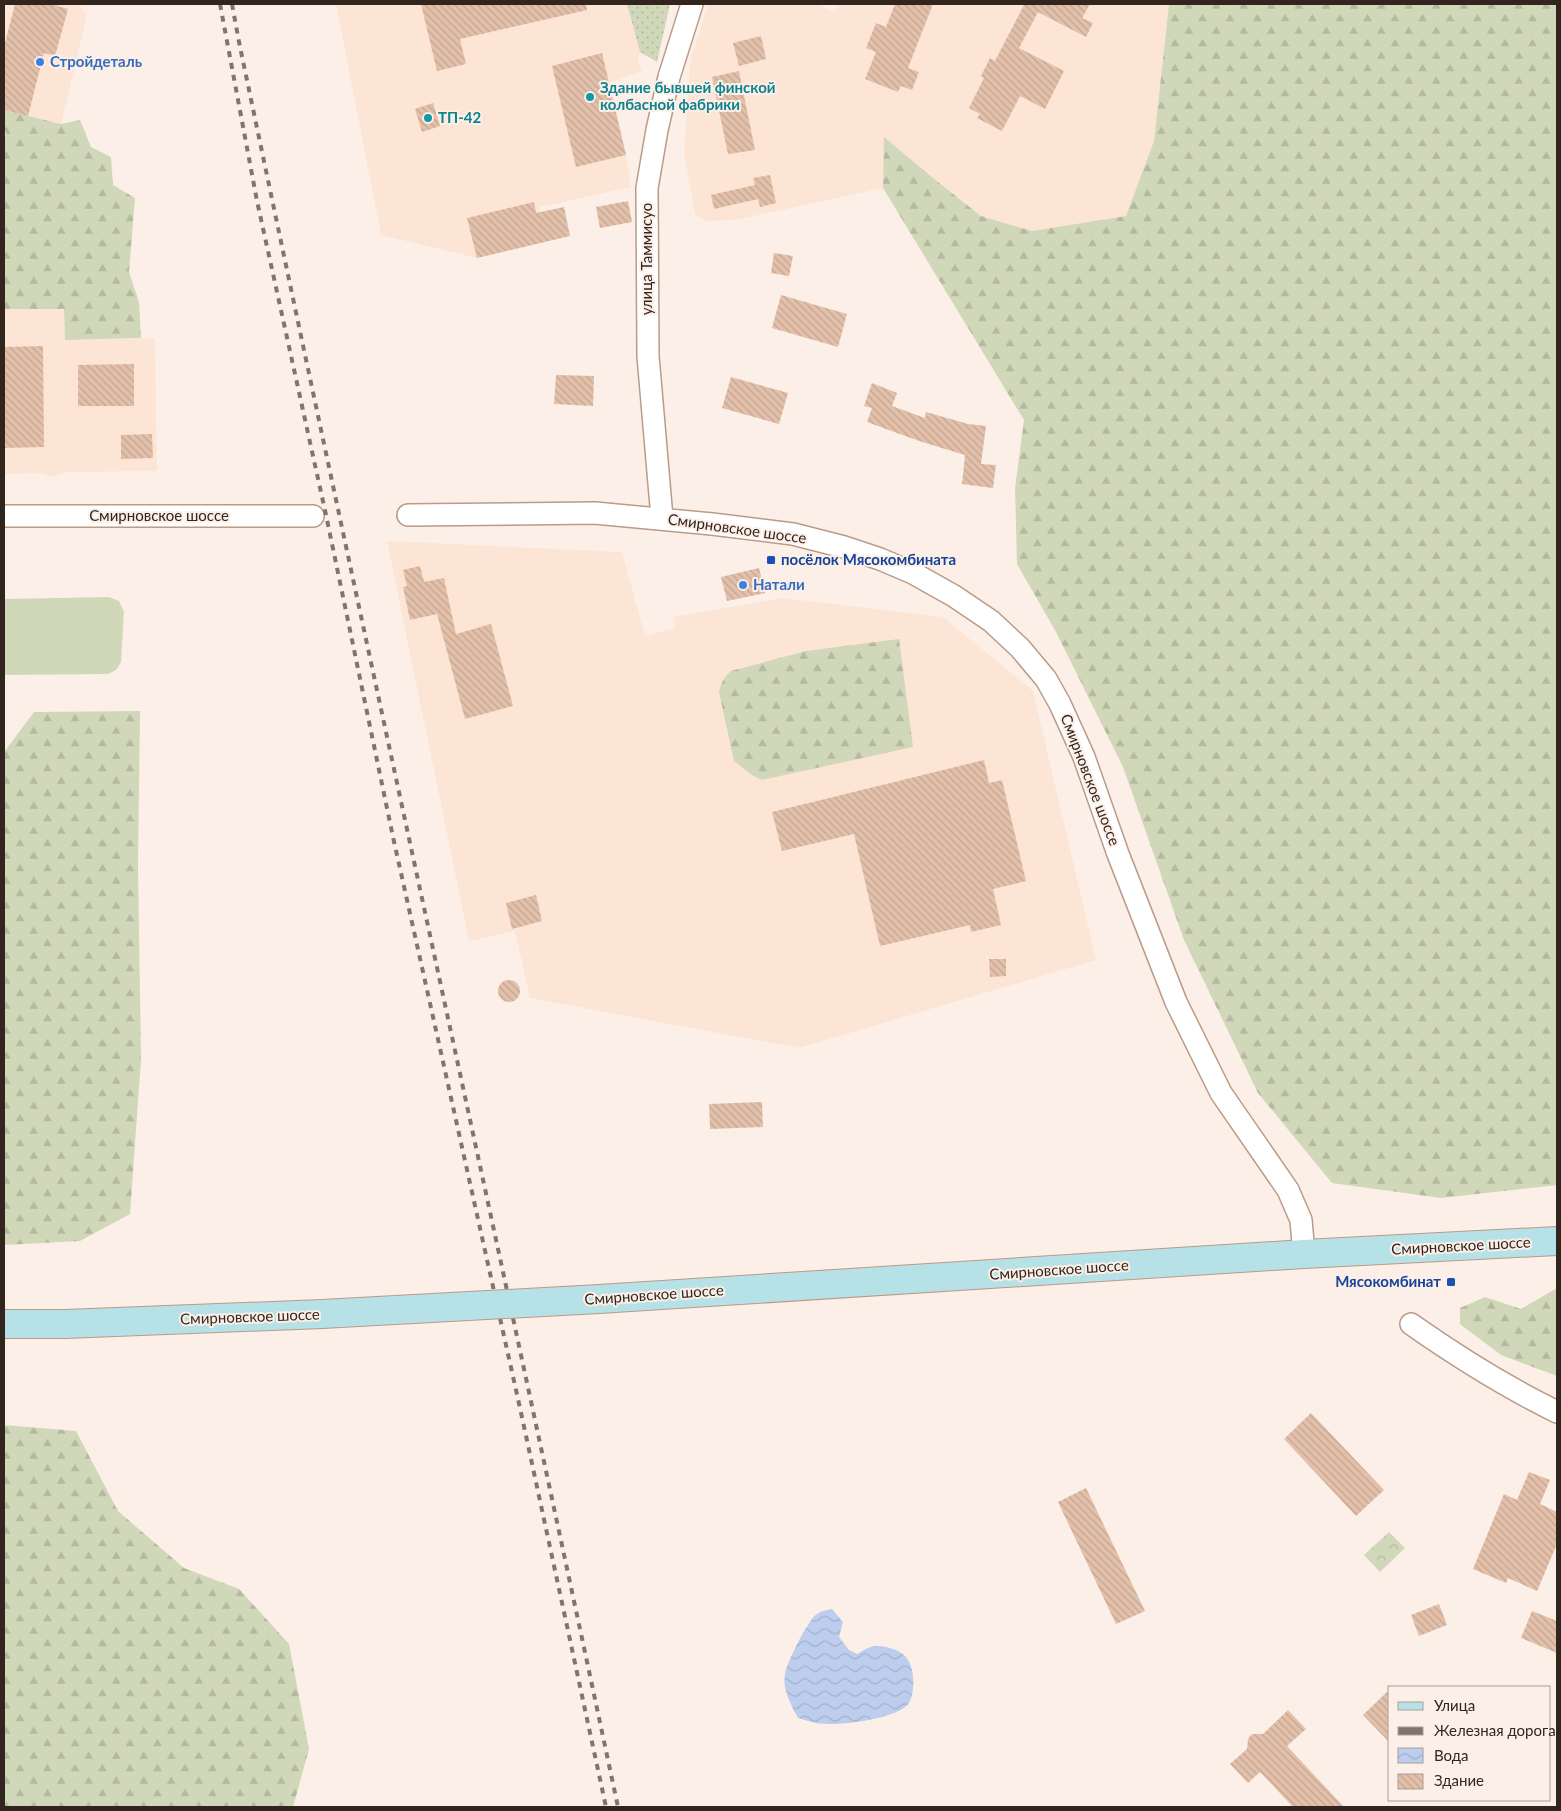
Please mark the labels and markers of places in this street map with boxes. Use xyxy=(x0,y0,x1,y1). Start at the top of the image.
place label: Стройдеталь xyxy=(50,52,142,70)
marker: Стройдеталь xyxy=(34,56,46,68)
place label: Здание бывшей финской колбасной фабрики xyxy=(600,78,776,113)
marker: Здание бывшей финской колбасной фабрики xyxy=(584,91,596,103)
place label: ТП-42 xyxy=(438,108,481,126)
marker: ТП-42 xyxy=(422,112,434,124)
place label: посёлок Мясокомбината xyxy=(781,550,956,568)
marker: посёлок Мясокомбината xyxy=(765,554,777,566)
place label: Натали xyxy=(753,575,805,593)
marker: Натали xyxy=(737,579,749,591)
place label: Мясокомбинат xyxy=(1335,1272,1441,1290)
marker: Мясокомбинат xyxy=(1445,1276,1457,1288)

